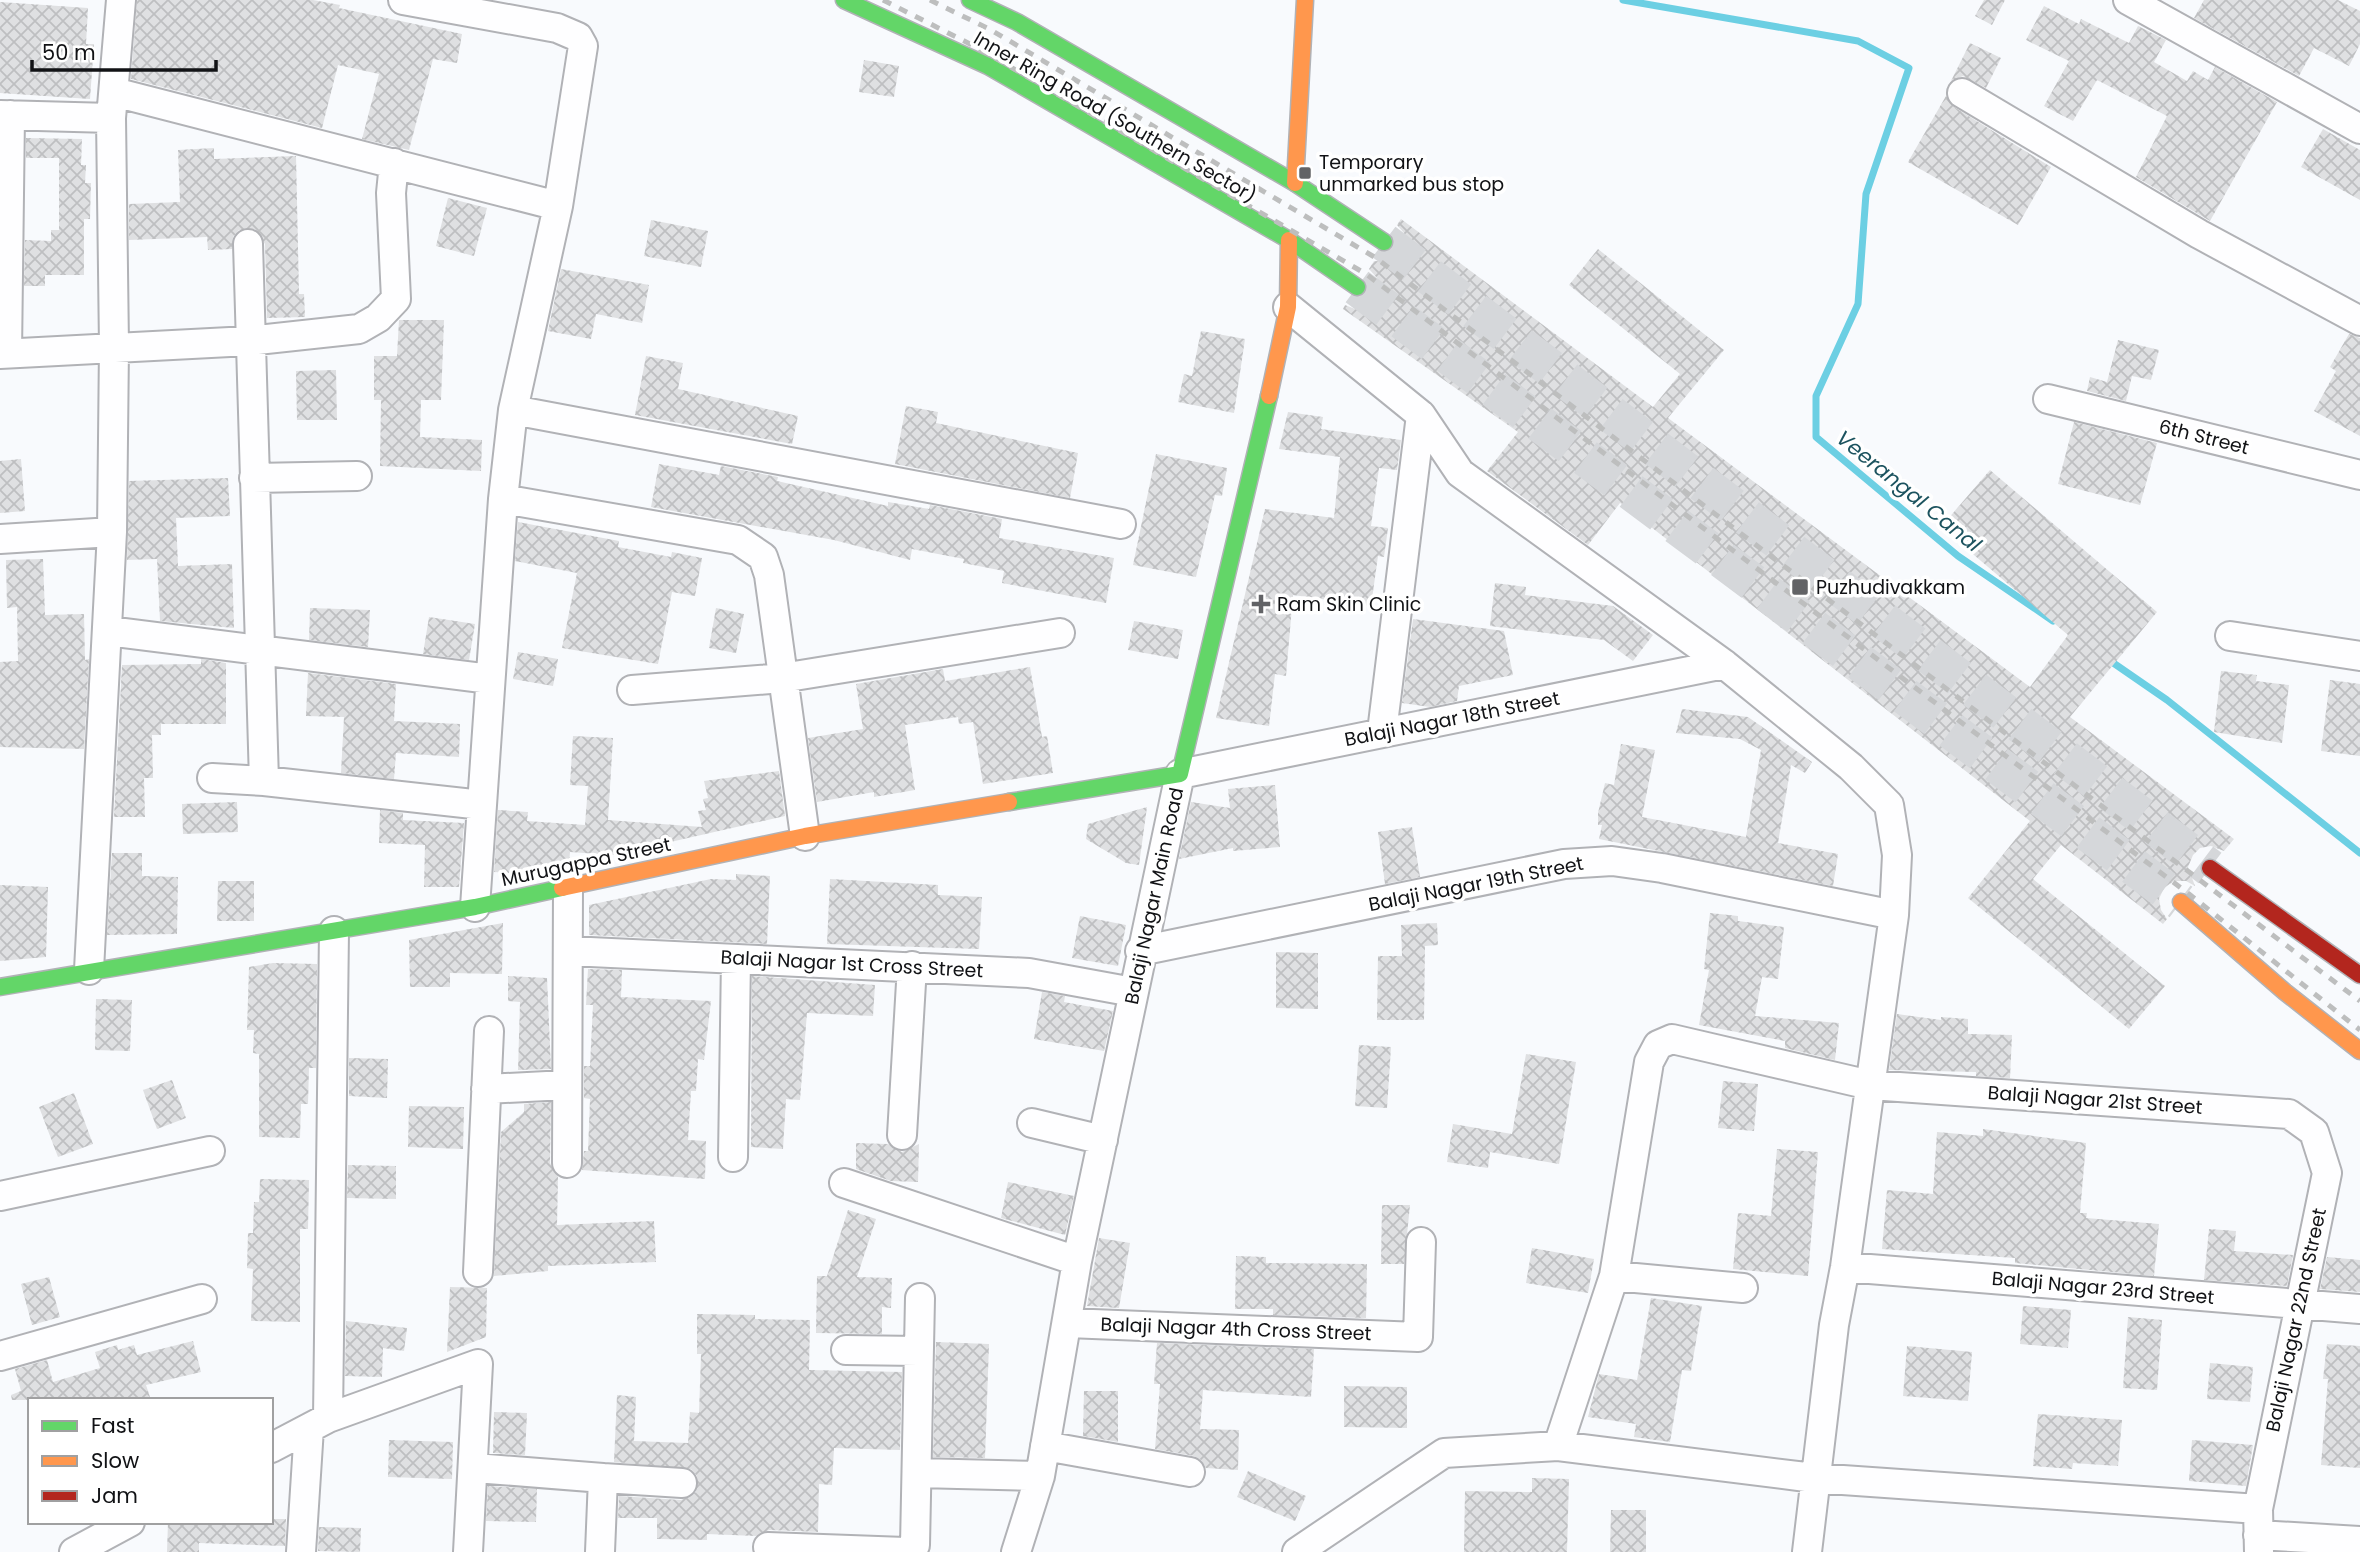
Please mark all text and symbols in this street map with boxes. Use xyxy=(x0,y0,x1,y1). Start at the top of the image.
street label: Inner Ring Road (Southern Sector) xyxy=(969,25,1261,209)
scale bar xyxy=(32,28,215,72)
text: 50 m xyxy=(42,38,96,67)
place label: Temporary unmarked bus stop xyxy=(1319,149,1504,198)
marker: Temporary unmarked bus stop xyxy=(1297,165,1313,181)
street label: 6th Street xyxy=(2156,413,2252,461)
water label: Veerangal Canal xyxy=(1830,423,1988,559)
place label: Puzhudivakkam xyxy=(1816,574,1965,601)
marker: Puzhudivakkam xyxy=(1790,577,1810,597)
place label: Ram Skin Clinic xyxy=(1277,591,1421,618)
marker: Ram Skin Clinic xyxy=(1251,594,1271,614)
street label: Balaji Nagar 18th Street xyxy=(1342,685,1562,753)
street label: Balaji Nagar Main Road xyxy=(1118,785,1190,1007)
street label: Murugappa Street xyxy=(499,831,673,893)
street label: Balaji Nagar 19th Street xyxy=(1366,850,1586,918)
street label: Balaji Nagar 1st Cross Street xyxy=(720,944,984,984)
street label: Balaji Nagar 21st Street xyxy=(1987,1079,2203,1121)
street label: Balaji Nagar 22nd Street xyxy=(2259,1206,2333,1434)
street label: Balaji Nagar 23rd Street xyxy=(1991,1265,2215,1311)
street label: Balaji Nagar 4th Cross Street xyxy=(1100,1311,1372,1347)
legend xyxy=(28,1398,273,1524)
text: Fast xyxy=(91,1411,134,1440)
text: Slow xyxy=(91,1446,139,1475)
text: Jam xyxy=(91,1481,138,1510)

